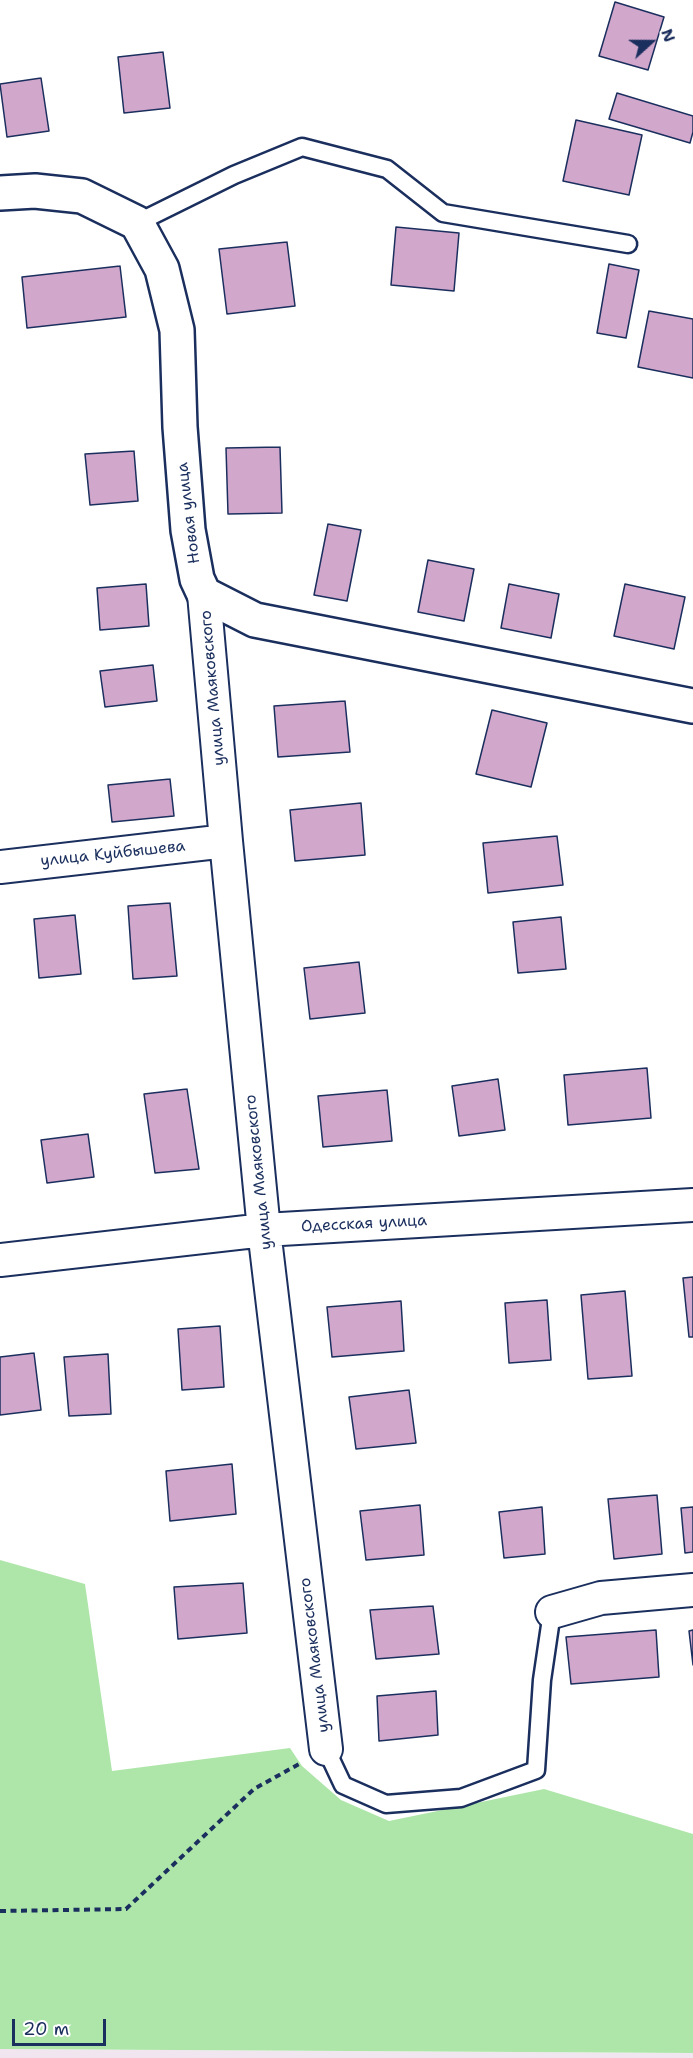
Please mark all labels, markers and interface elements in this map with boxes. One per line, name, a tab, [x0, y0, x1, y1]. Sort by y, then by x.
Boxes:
north arrow	[621, 12, 681, 72]
text: N	[656, 26, 680, 45]
street label: Новая улица	[173, 461, 205, 565]
street label: улица Маяковского	[197, 609, 229, 767]
street label: улица Куйбышева	[40, 837, 186, 871]
street label: улица Маяковского	[241, 1093, 277, 1251]
street label: Одесская улица	[301, 1211, 427, 1237]
street label: улица Маяковского	[296, 1576, 334, 1734]
scale bar	[15, 2007, 110, 2045]
text: 20 m	[23, 2017, 69, 2041]

